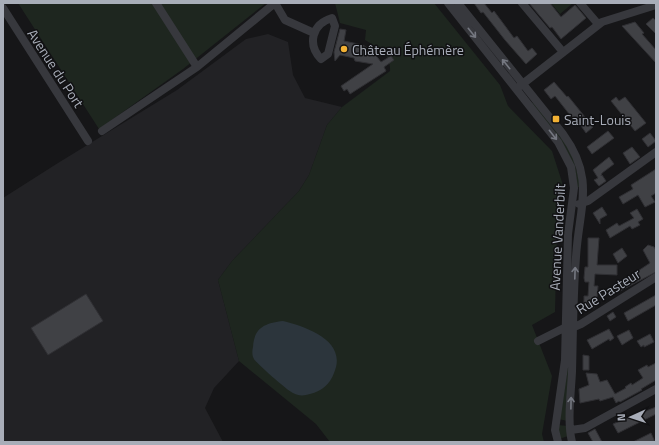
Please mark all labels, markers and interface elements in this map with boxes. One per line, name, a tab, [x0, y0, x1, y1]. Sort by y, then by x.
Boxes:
street label: Avenue du Port	[23, 24, 89, 112]
one-way arrow	[468, 28, 477, 39]
place label: Château Éphémère	[352, 39, 464, 60]
marker: Château Éphémère	[339, 44, 349, 54]
one-way arrow	[502, 58, 511, 69]
place label: Saint-Louis	[564, 109, 631, 130]
marker: Saint-Louis	[551, 114, 561, 124]
one-way arrow	[549, 130, 557, 141]
street label: Avenue Vanderbilt	[544, 183, 570, 291]
street label: Rue Pasteur	[572, 263, 644, 319]
one-way arrow	[571, 267, 579, 280]
one-way arrow	[567, 397, 574, 410]
north arrow	[611, 397, 651, 437]
text: N	[613, 413, 629, 422]

